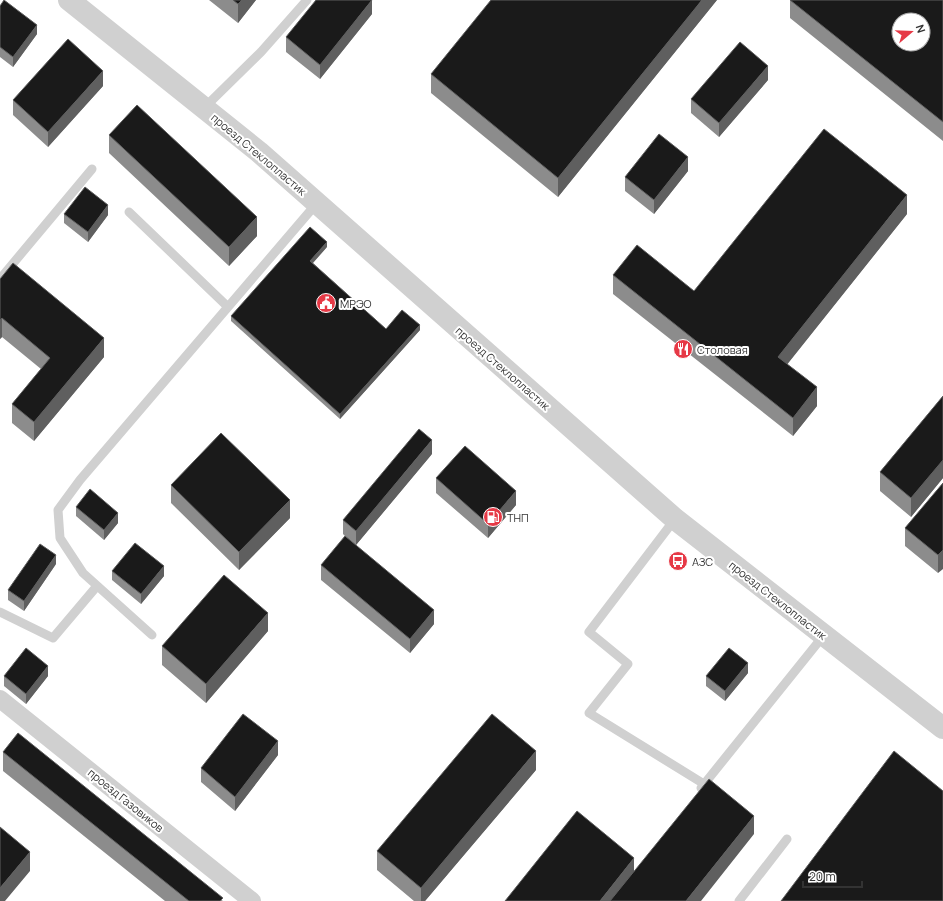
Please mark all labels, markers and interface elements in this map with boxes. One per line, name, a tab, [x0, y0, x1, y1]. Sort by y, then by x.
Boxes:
north arrow	[891, 12, 931, 52]
text: N	[913, 22, 929, 35]
street label: проезд Стеклопластик	[208, 110, 310, 199]
public building icon: МРЭО	[315, 292, 337, 314]
place label: МРЭО	[340, 296, 372, 311]
street label: проезд Стеклопластик	[453, 323, 554, 413]
restaurant icon: Столовая	[672, 338, 694, 360]
place label: Столовая	[697, 342, 748, 357]
fuel station icon: ТНП	[482, 506, 504, 528]
place label: ТНП	[507, 510, 529, 525]
bus stop icon: АЗС	[667, 550, 689, 572]
place label: АЗС	[692, 554, 713, 569]
street label: проезд Стеклопластик	[726, 557, 830, 643]
street label: проезд Газовиков	[85, 765, 167, 835]
scale bar	[803, 863, 862, 889]
text: 20 m	[809, 868, 836, 885]

